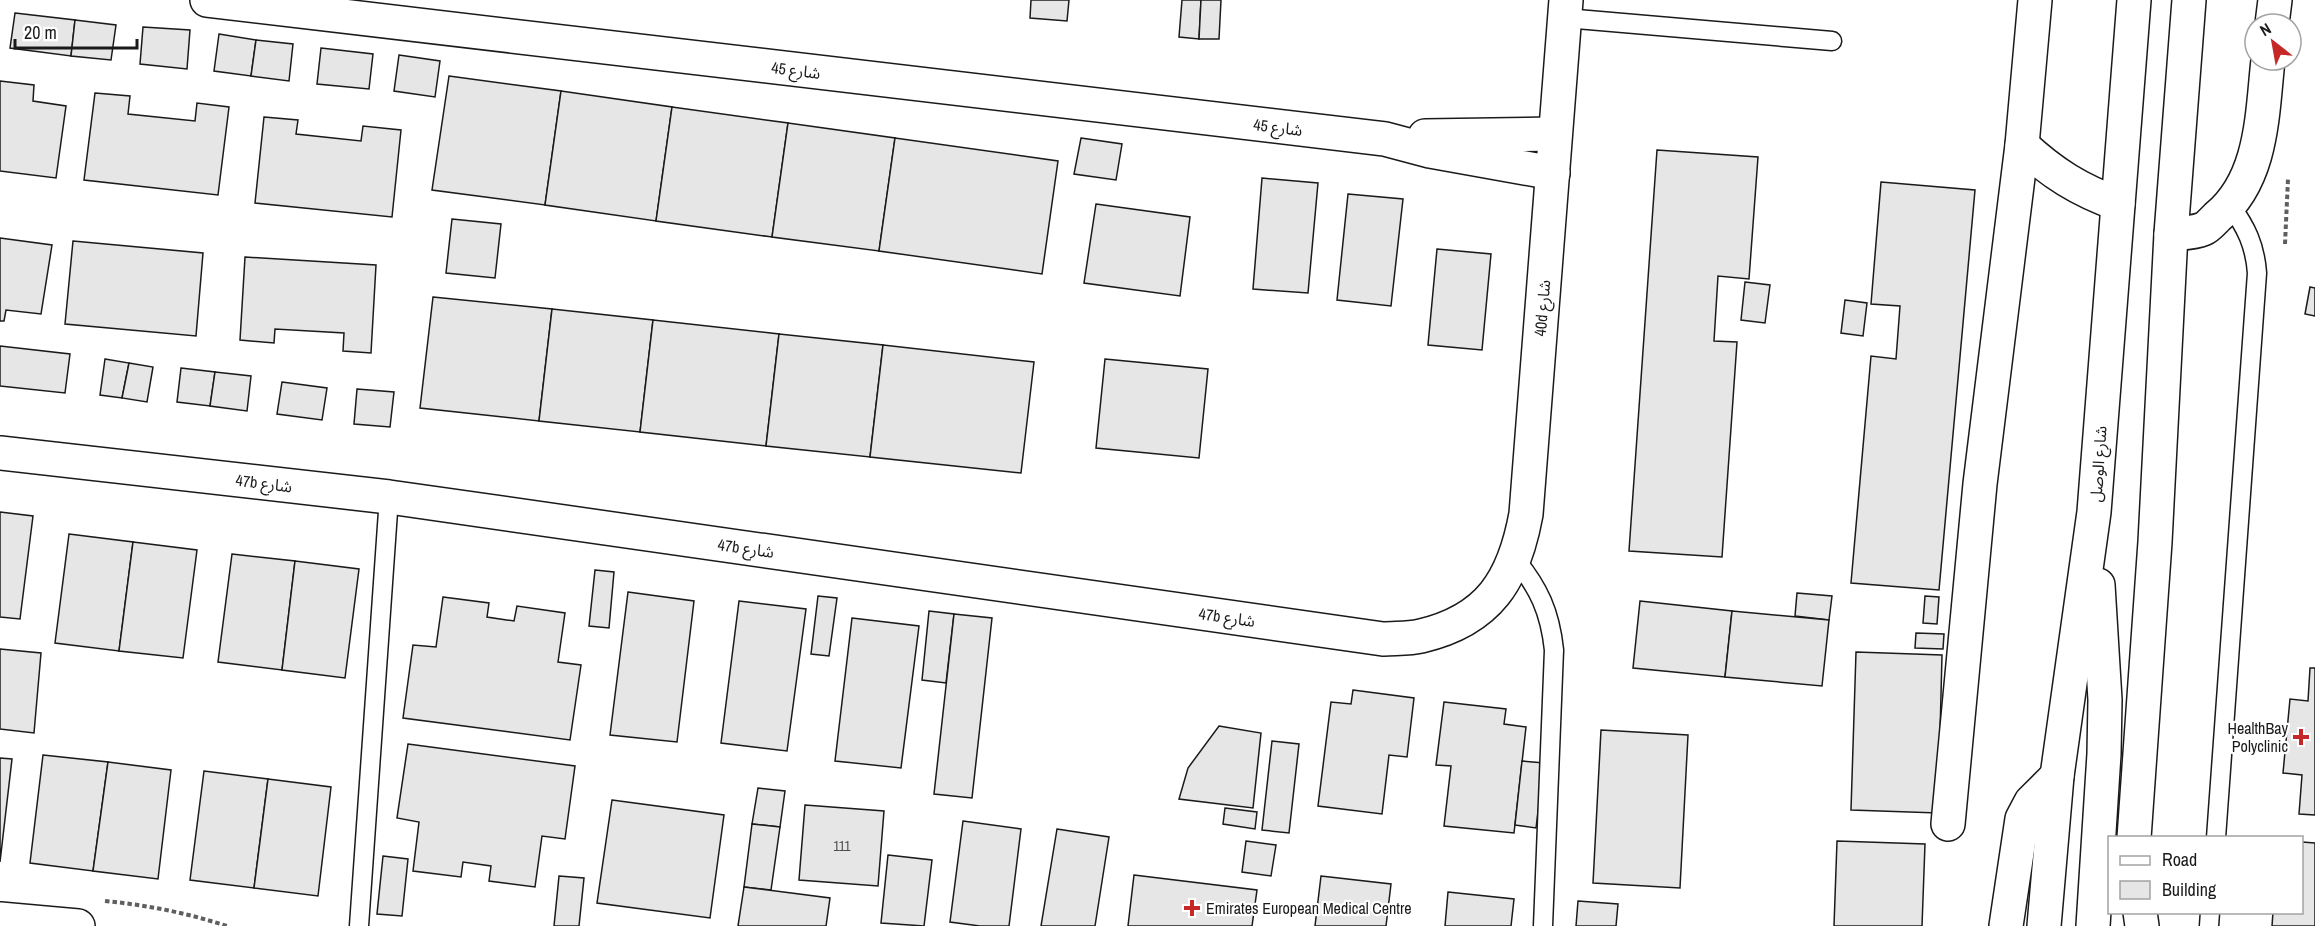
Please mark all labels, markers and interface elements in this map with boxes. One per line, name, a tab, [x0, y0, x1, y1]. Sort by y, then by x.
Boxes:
scale bar	[15, 12, 136, 50]
north arrow	[2243, 12, 2303, 72]
text: N	[2256, 17, 2275, 41]
text: 20 m	[24, 20, 57, 45]
street label: شارع 45	[770, 56, 822, 86]
street label: شارع 45	[1252, 113, 1304, 143]
street label: 40d شارع	[1529, 279, 1557, 337]
street label: شارع الوصل	[2084, 425, 2114, 503]
street label: 47b شارع	[234, 469, 293, 499]
street label: 47b شارع	[716, 533, 776, 565]
street label: 47b شارع	[1197, 602, 1257, 634]
place label: HealthBay Polyclinic	[2227, 717, 2288, 757]
marker: HealthBay Polyclinic	[2292, 728, 2310, 746]
legend	[2108, 836, 2303, 914]
house number: 111	[833, 837, 851, 855]
text: Road	[2162, 847, 2197, 872]
text: Building	[2162, 877, 2217, 902]
place label: Emirates European Medical Centre	[1206, 897, 1412, 919]
marker: Emirates European Medical Centre	[1183, 899, 1201, 917]

